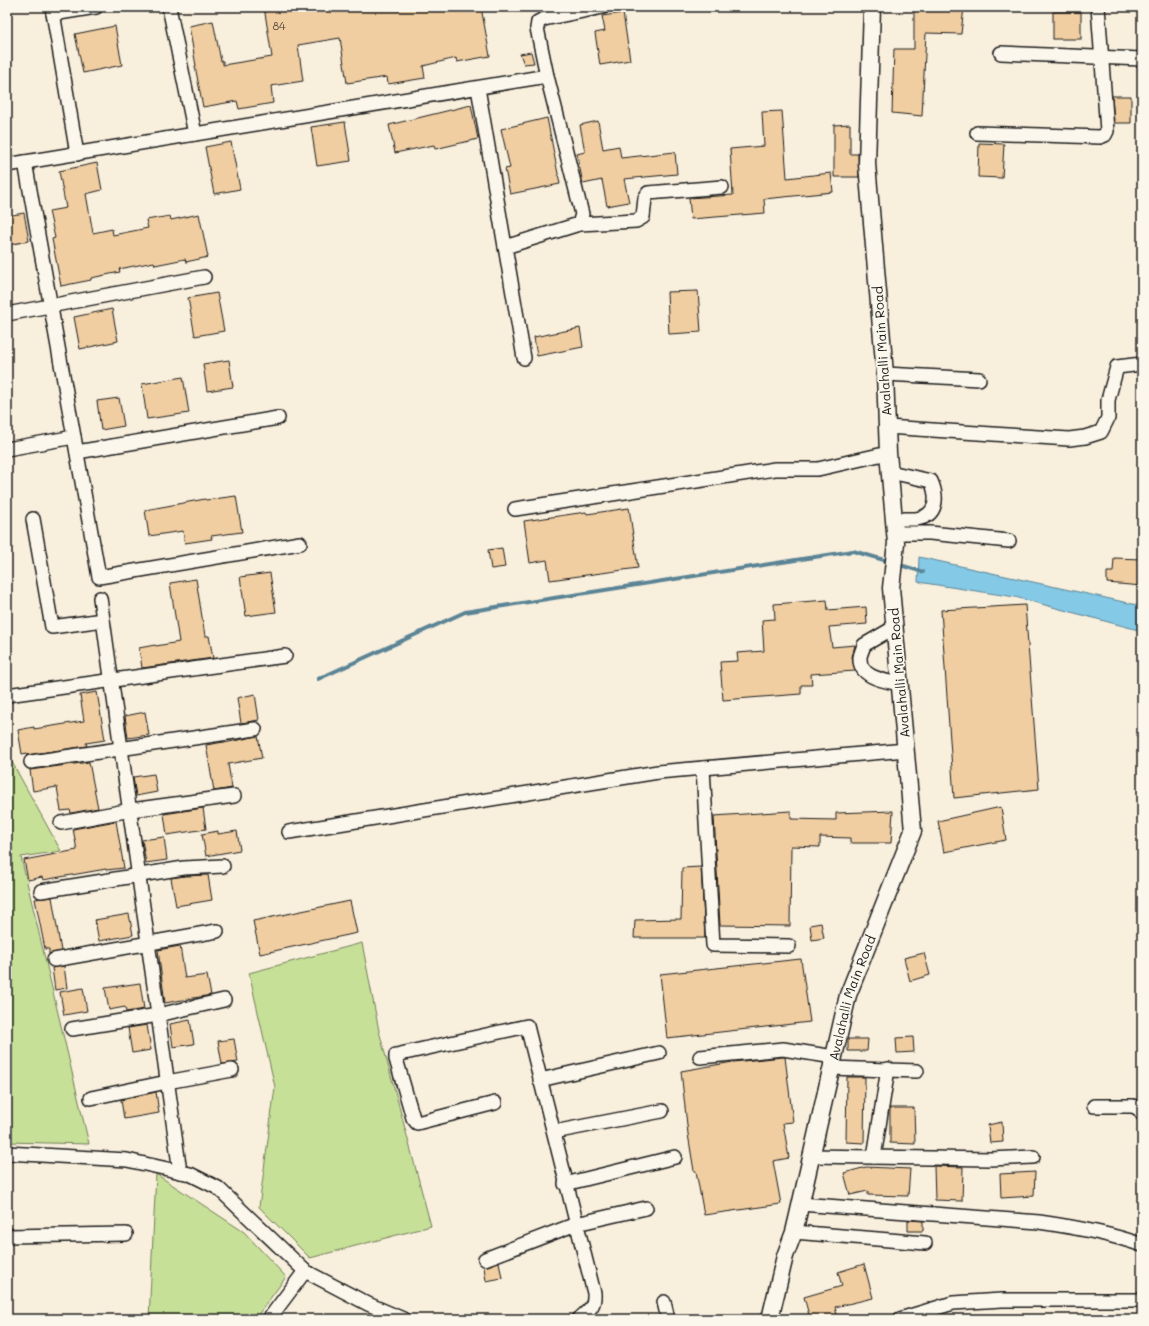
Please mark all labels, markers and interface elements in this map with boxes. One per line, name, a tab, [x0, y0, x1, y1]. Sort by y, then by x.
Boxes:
house number: 84	[272, 18, 286, 33]
street label: Avalahalli Main Road	[868, 285, 895, 417]
street label: Avalahalli Main Road	[884, 607, 913, 739]
street label: Avalahalli Main Road	[824, 932, 879, 1062]

